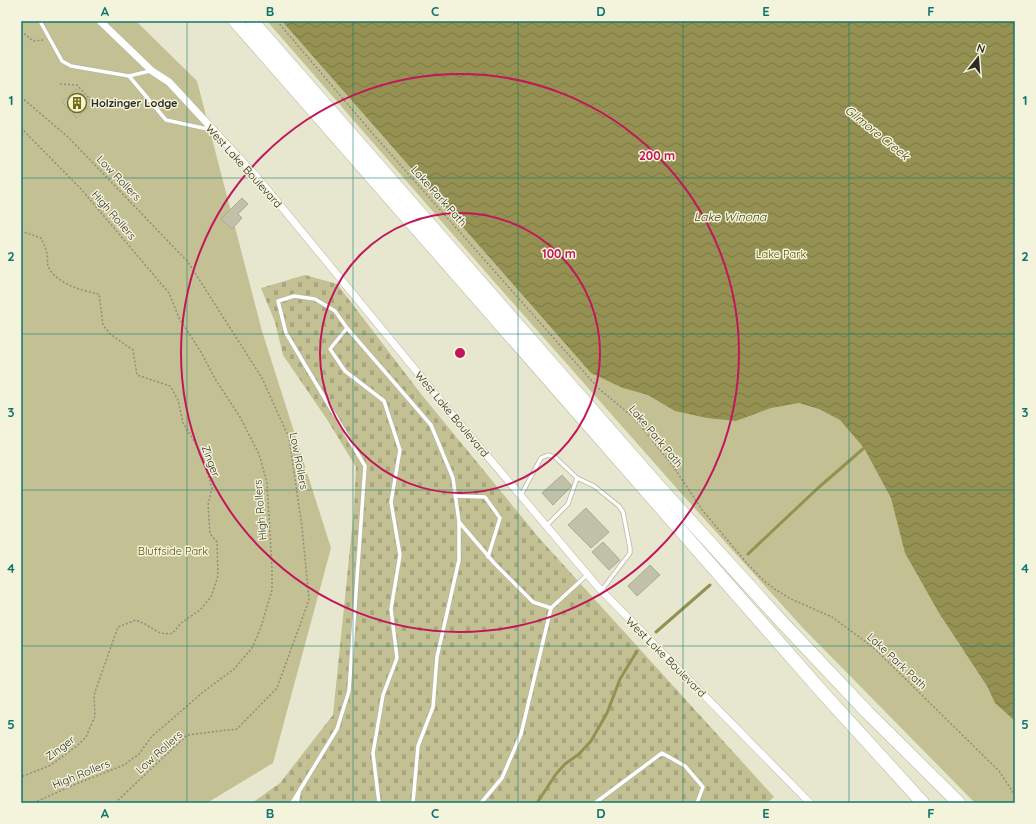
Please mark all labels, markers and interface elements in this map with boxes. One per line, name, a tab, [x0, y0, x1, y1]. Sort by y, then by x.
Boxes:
text: A	[101, 3, 110, 19]
text: B	[266, 3, 274, 19]
text: C	[431, 3, 439, 19]
text: D	[596, 3, 606, 19]
text: E	[762, 3, 770, 19]
text: F	[927, 3, 935, 19]
north arrow	[958, 38, 998, 78]
text: N	[975, 41, 987, 56]
text: 1	[8, 92, 14, 108]
building icon: Holzinger Lodge	[66, 92, 88, 114]
text: 1	[1022, 92, 1028, 108]
place label: Holzinger Lodge	[91, 96, 178, 110]
water label: Gilmore Creek	[842, 102, 914, 164]
street label: West Lake Boulevard	[203, 121, 285, 211]
text: 200 m	[639, 148, 675, 163]
street label: Low Rollers	[94, 152, 144, 204]
street label: Lake Park Path	[408, 163, 470, 229]
street label: High Rollers	[89, 187, 139, 243]
water label: Lake Winona	[694, 209, 767, 224]
text: 100 m	[542, 246, 576, 261]
park label: Lake Park	[756, 247, 806, 261]
text: 2	[7, 248, 15, 264]
text: 2	[1021, 248, 1029, 264]
centre of rings	[453, 346, 467, 360]
street label: West Lake Boulevard	[412, 368, 492, 460]
street label: Lake Park Path	[626, 402, 686, 470]
text: 3	[8, 404, 15, 420]
text: 3	[1022, 404, 1029, 420]
street label: Low Rollers	[287, 431, 311, 491]
street label: Zinger	[199, 443, 223, 480]
street label: High Rollers	[250, 479, 270, 541]
park label: Bluffside Park	[138, 544, 208, 558]
text: 4	[7, 560, 15, 576]
text: 4	[1021, 560, 1029, 576]
street label: West Lake Boulevard	[623, 614, 709, 700]
street label: Lake Park Path	[864, 630, 930, 692]
text: 5	[7, 716, 15, 732]
text: 5	[1021, 716, 1029, 732]
street label: Low Rollers	[133, 727, 185, 777]
street label: Zinger	[43, 732, 78, 763]
street label: High Rollers	[50, 756, 112, 792]
text: A	[101, 805, 110, 821]
text: B	[266, 805, 274, 821]
text: C	[431, 805, 439, 821]
text: D	[596, 805, 606, 821]
text: E	[762, 805, 770, 821]
text: F	[927, 805, 935, 821]

